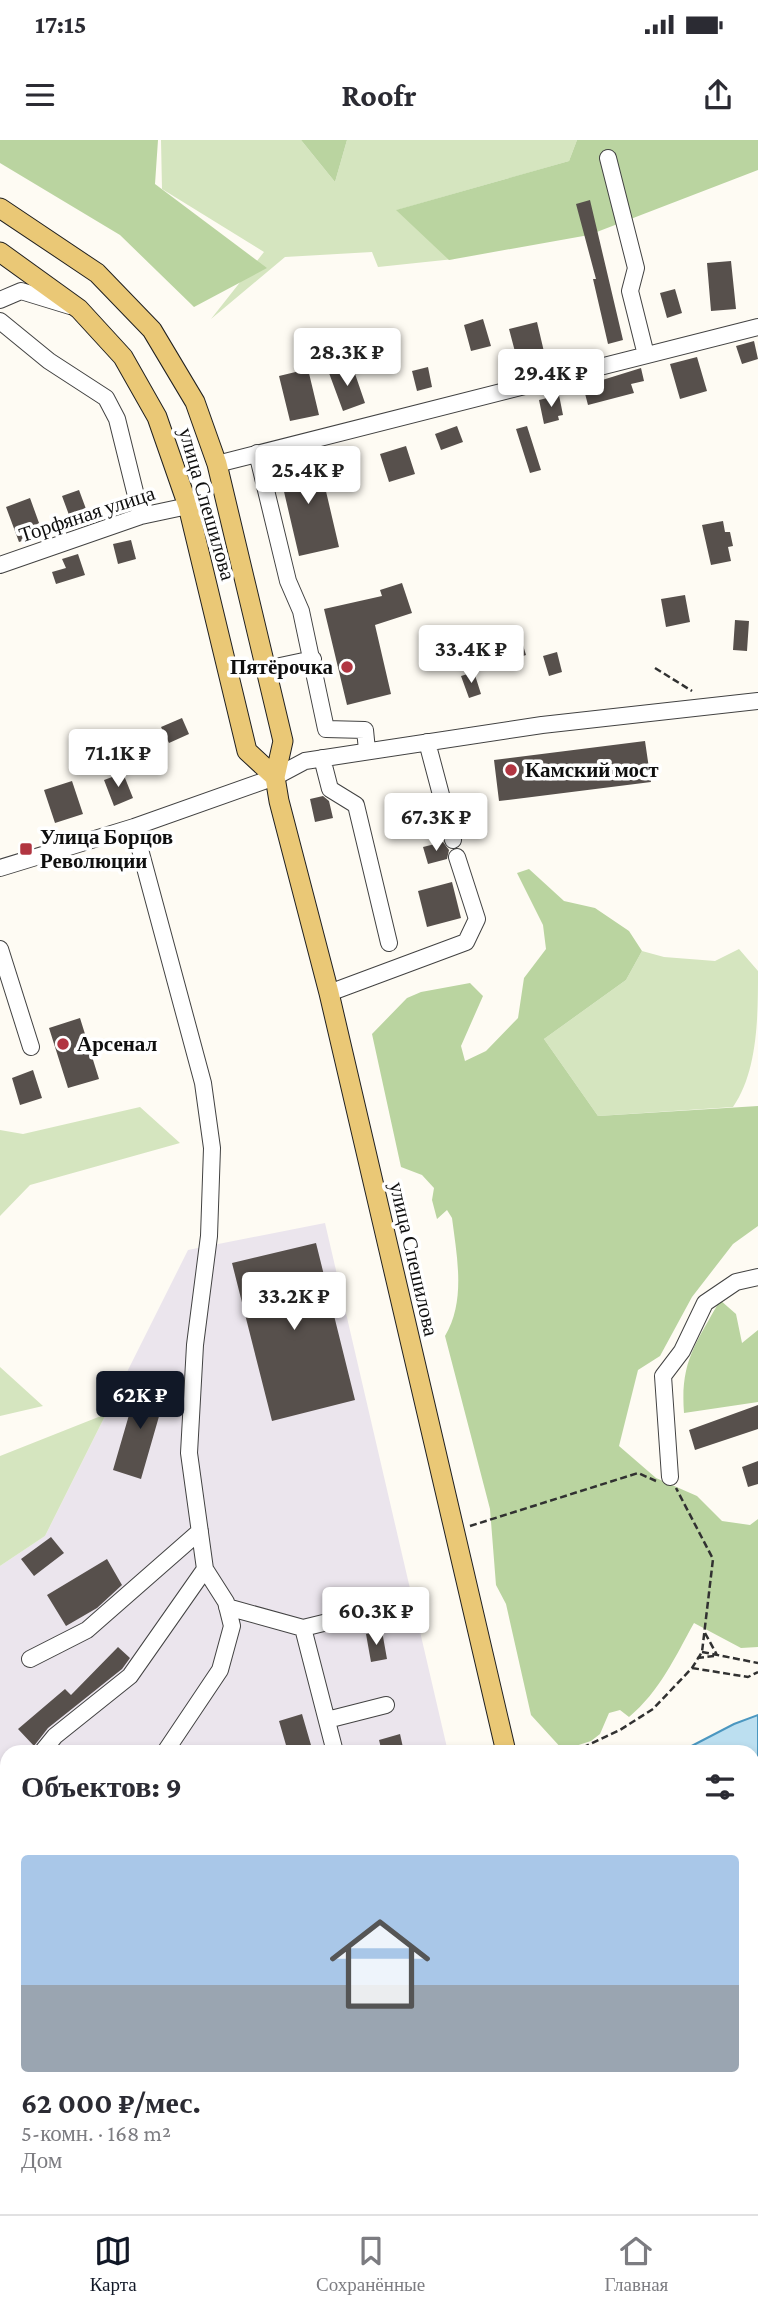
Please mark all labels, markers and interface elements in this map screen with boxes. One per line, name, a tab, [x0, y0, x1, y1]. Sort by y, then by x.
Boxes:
text: 17:15	[35, 10, 87, 39]
icon: menu	[21, 76, 59, 114]
icon: share	[699, 76, 737, 114]
text: Roofr	[341, 77, 417, 113]
pin: 28.3K ₽	[282, 328, 412, 388]
text: 28.3K ₽	[310, 338, 384, 364]
pin: 29.4K ₽	[486, 350, 616, 409]
text: 29.4K ₽	[514, 359, 588, 385]
street label: улица Спешилова	[174, 425, 240, 584]
pin: 25.4K ₽	[243, 446, 373, 506]
text: 25.4K ₽	[271, 456, 345, 482]
street label: Торфяная улица	[16, 481, 159, 547]
pin: 33.4K ₽	[406, 626, 536, 685]
text: 33.4K ₽	[435, 635, 507, 661]
place label: Пятёрочка	[230, 655, 333, 679]
marker: Пятёрочка	[339, 659, 355, 675]
pin: 71.1K ₽	[53, 730, 183, 789]
text: 71.1K ₽	[85, 739, 151, 765]
place label: Камский мост	[525, 758, 659, 782]
marker: Камский мост	[503, 762, 519, 778]
pin: 67.3K ₽	[371, 794, 501, 853]
text: 67.3K ₽	[400, 803, 472, 829]
place label: Улица Борцов Революции	[40, 825, 173, 873]
marker: Улица Борцов Революции	[18, 841, 34, 857]
place label: Арсенал	[77, 1032, 158, 1056]
marker: Арсенал	[55, 1036, 71, 1052]
street label: улица Спешилова	[385, 1179, 444, 1339]
pin: 33.2K ₽	[229, 1272, 359, 1332]
text: 33.2K ₽	[258, 1282, 330, 1308]
pin: 62K ₽	[91, 1372, 189, 1431]
text: 62K ₽	[112, 1381, 168, 1407]
pin: 60.3K ₽	[311, 1588, 441, 1647]
text: 60.3K ₽	[338, 1597, 414, 1623]
icon: filters	[701, 1768, 739, 1806]
text: Объектов: 9	[21, 1770, 182, 1803]
icon: home	[317, 1901, 443, 2027]
text: 62 000 ₽/мес.	[21, 2086, 201, 2119]
text: 5-комн. · 168 m²	[21, 2120, 171, 2146]
text: Дом	[21, 2147, 62, 2173]
tab: Карта	[90, 2232, 137, 2296]
tab: Сохранённые	[316, 2232, 425, 2296]
tab: Главная	[605, 2232, 668, 2296]

